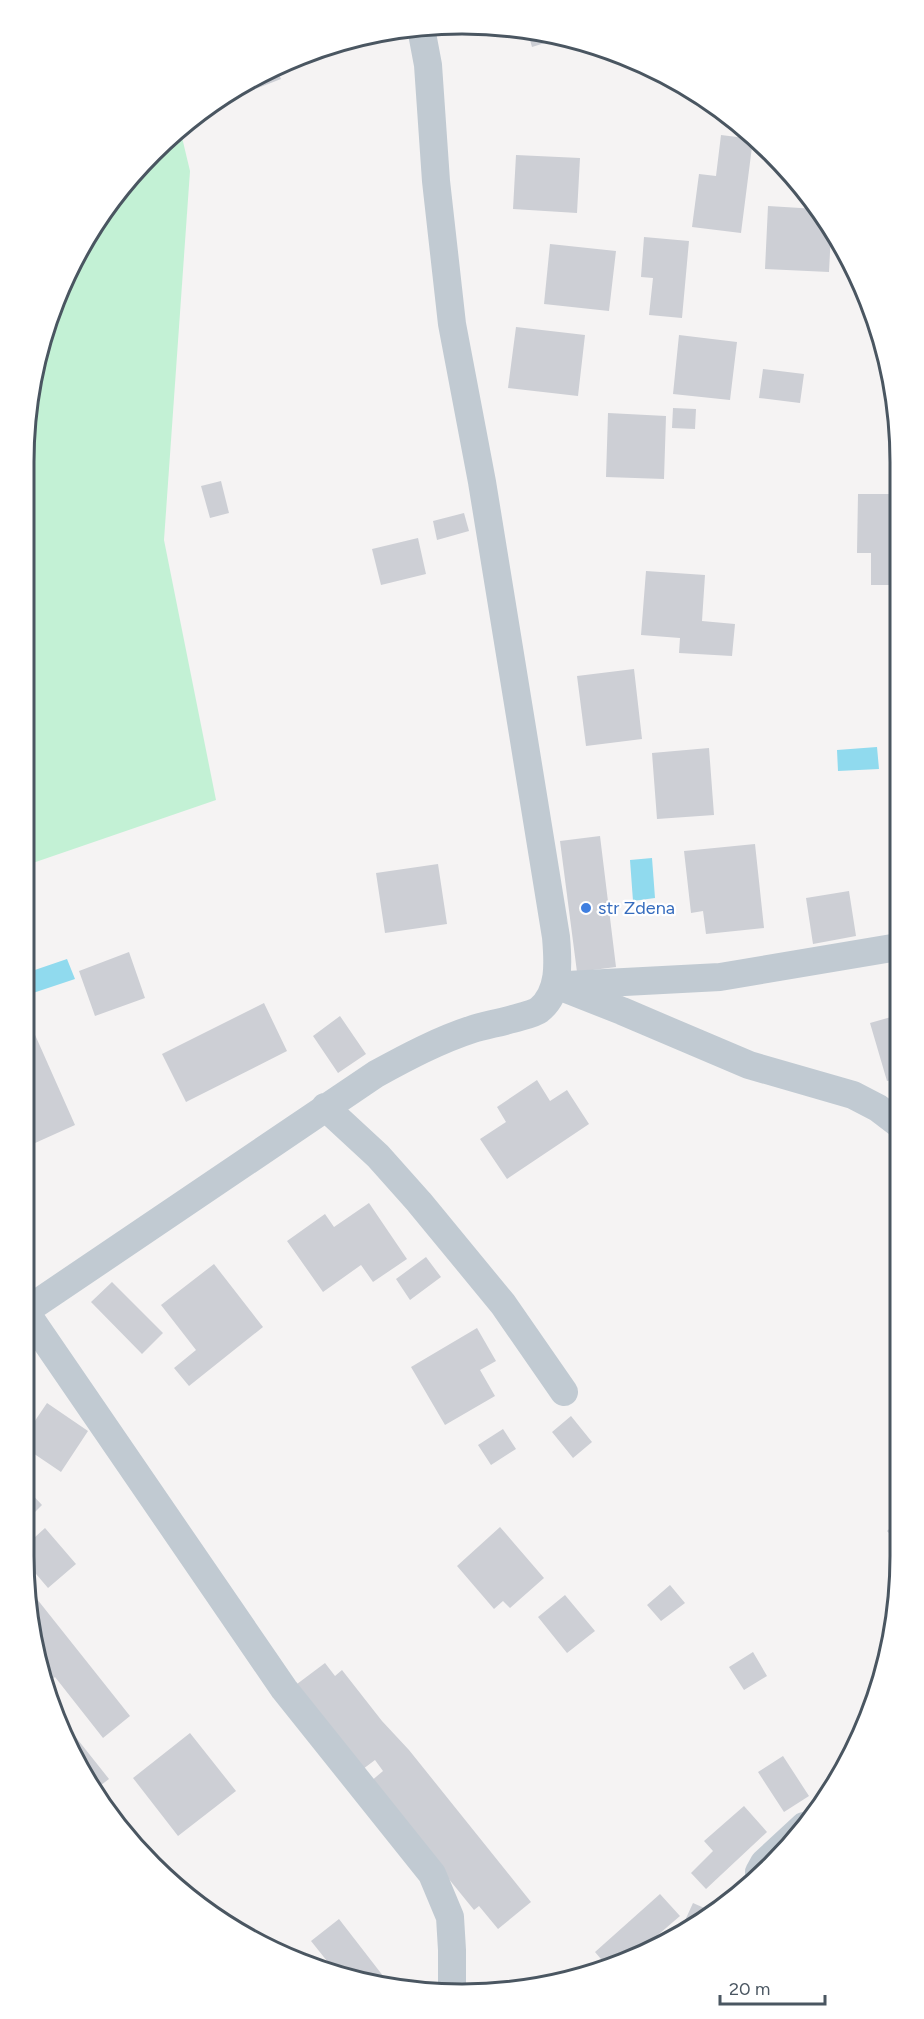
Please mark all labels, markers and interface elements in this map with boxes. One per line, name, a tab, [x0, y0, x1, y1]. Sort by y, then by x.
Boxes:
place label: str Zdena	[598, 897, 675, 919]
marker: str Zdena	[579, 901, 593, 915]
scale bar	[720, 1968, 825, 2006]
text: 20 m	[729, 1978, 770, 2000]

